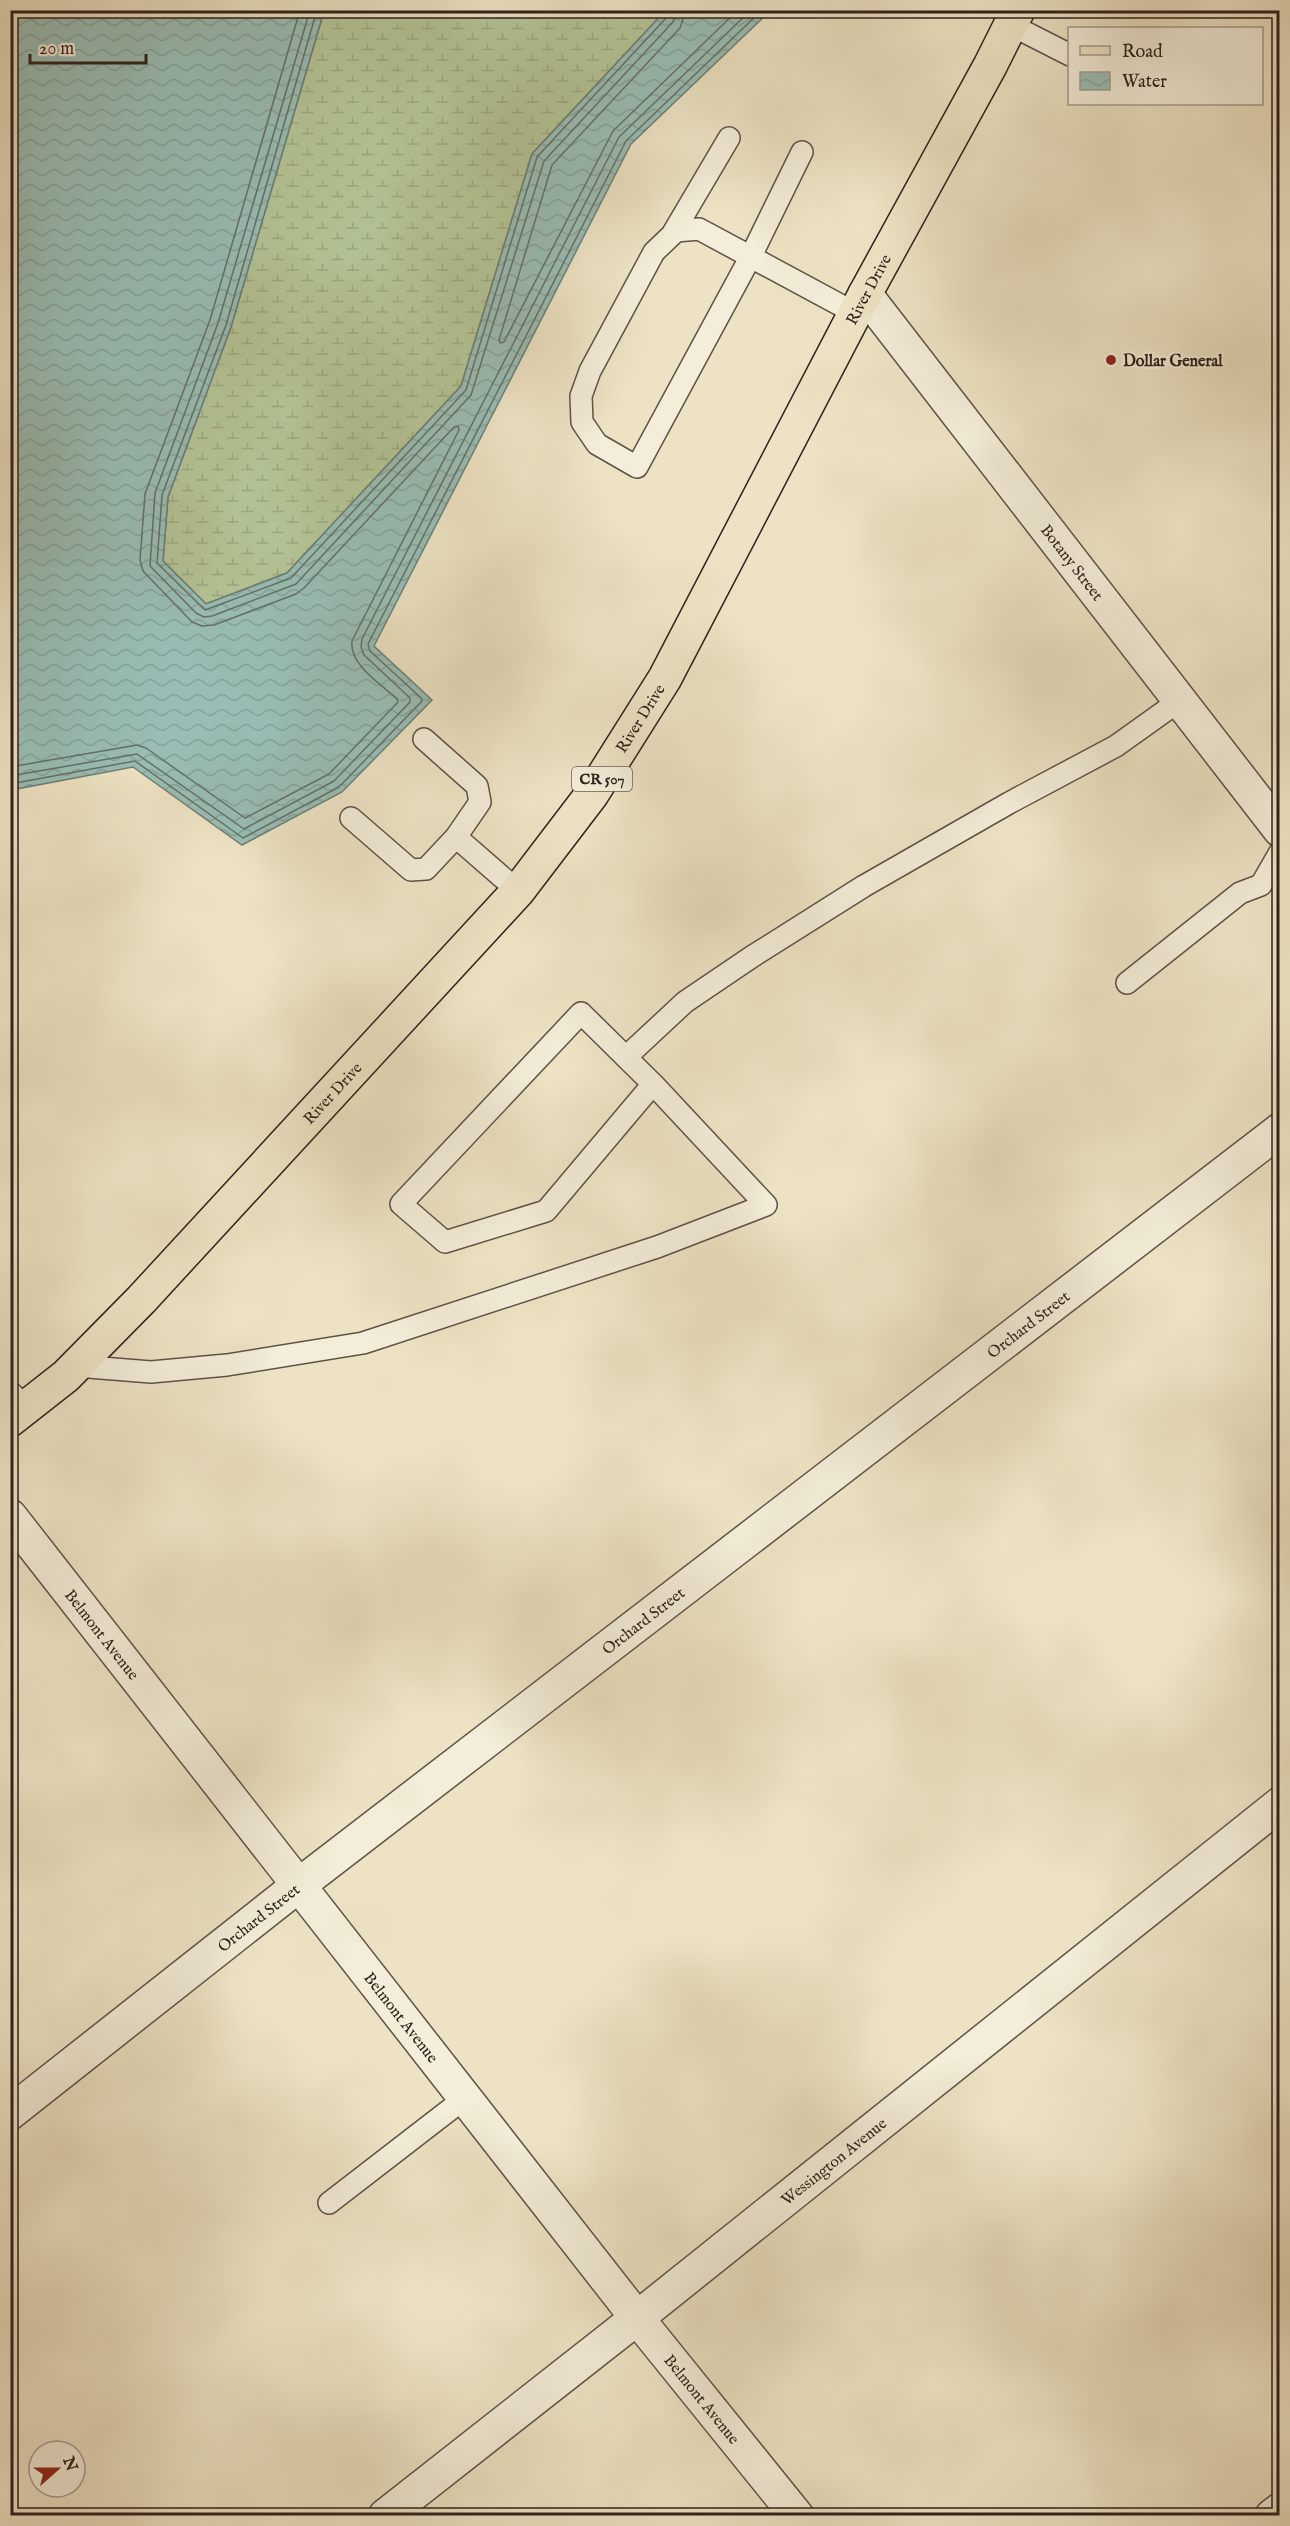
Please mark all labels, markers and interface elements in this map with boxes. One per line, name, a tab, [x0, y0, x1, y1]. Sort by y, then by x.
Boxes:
scale bar	[30, 27, 146, 65]
legend	[1068, 27, 1263, 105]
text: 20 m	[39, 38, 74, 61]
text: Road	[1122, 41, 1163, 64]
text: Water	[1122, 71, 1167, 94]
street label: River Drive	[843, 251, 897, 329]
place label: Dollar General	[1123, 352, 1223, 372]
marker: Dollar General	[1104, 353, 1118, 367]
street label: Botany Street	[1035, 521, 1107, 606]
street label: River Drive	[612, 681, 671, 757]
road number: CR 507	[572, 767, 632, 791]
street label: River Drive	[300, 1059, 367, 1129]
street label: Orchard Street	[984, 1287, 1075, 1364]
street label: Orchard Street	[599, 1583, 690, 1660]
street label: Belmont Avenue	[59, 1586, 142, 1685]
street label: Orchard Street	[214, 1880, 305, 1957]
street label: Belmont Avenue	[359, 1969, 442, 2068]
street label: Wessington Avenue	[778, 2114, 892, 2211]
street label: Belmont Avenue	[659, 2351, 743, 2449]
north arrow	[27, 2439, 87, 2499]
text: N	[57, 2453, 81, 2475]

